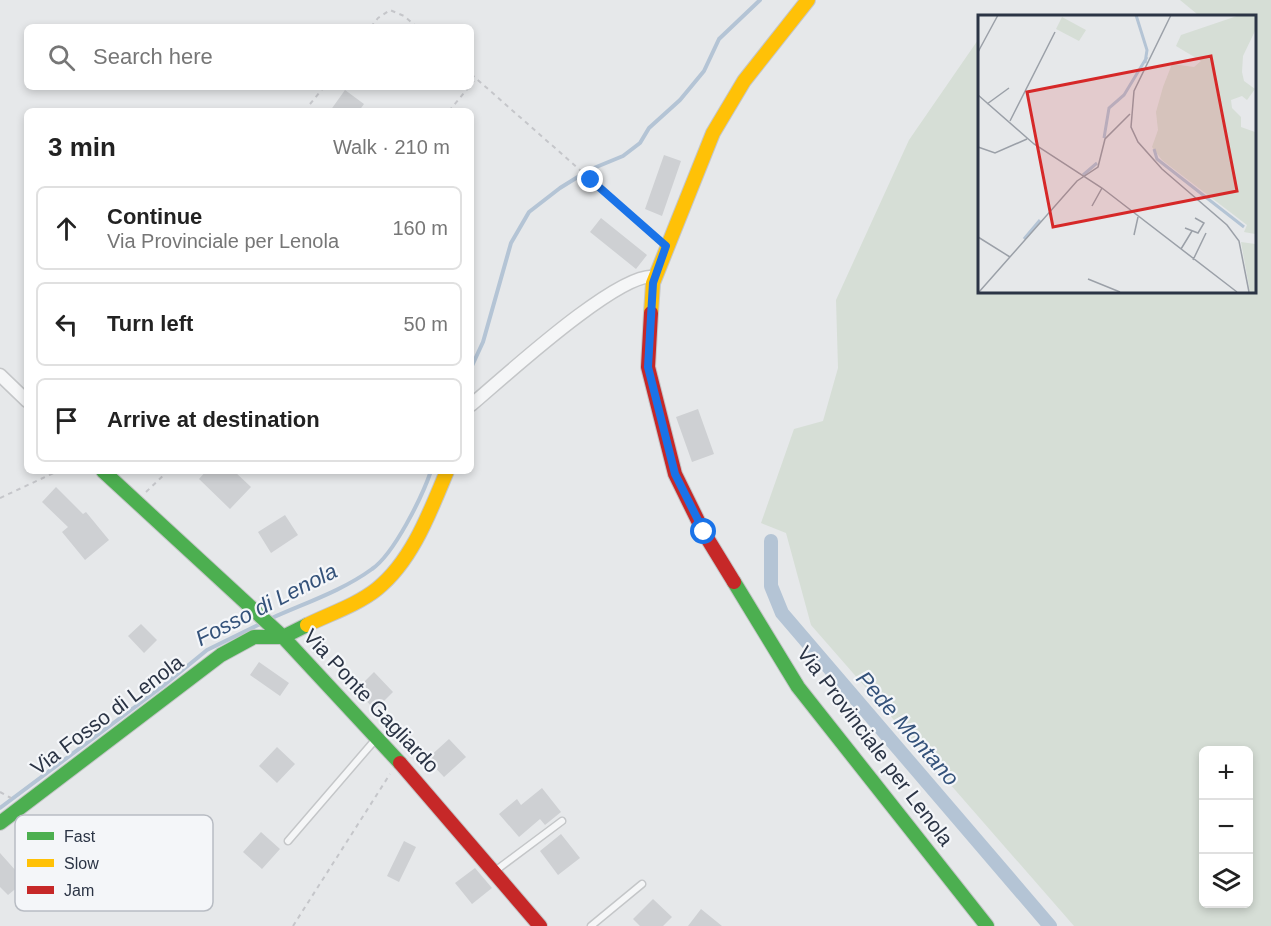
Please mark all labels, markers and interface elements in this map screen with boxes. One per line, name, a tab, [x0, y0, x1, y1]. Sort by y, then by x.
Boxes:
inset map	[978, 15, 1256, 292]
search box	[24, 24, 474, 90]
icon: search	[45, 41, 78, 74]
text: Search here	[93, 44, 213, 69]
text: 3 min	[48, 132, 116, 162]
text: Walk · 210 m	[333, 136, 450, 158]
route end	[577, 166, 603, 192]
text: Continue	[107, 204, 202, 229]
icon: ahead	[50, 212, 83, 245]
text: 160 m	[392, 217, 448, 239]
text: Via Provinciale per Lenola	[107, 230, 339, 252]
icon: left	[50, 308, 83, 341]
text: Turn left	[107, 311, 193, 336]
text: 50 m	[404, 313, 448, 335]
icon: arrive	[50, 404, 83, 437]
text: Arrive at destination	[107, 407, 320, 432]
route start	[690, 518, 716, 544]
water label: Fosso di Lenola	[191, 558, 341, 651]
street label: Via Ponte Gagliardo	[299, 624, 444, 777]
street label: Via Provinciale per Lenola	[793, 642, 958, 850]
street label: Via Fosso di Lenola	[26, 650, 187, 779]
water label: Pede Montano	[851, 666, 964, 791]
map controls	[1199, 746, 1253, 908]
button: +	[1199, 746, 1253, 800]
button: −	[1199, 800, 1253, 854]
legend	[15, 815, 213, 911]
text: Fast	[64, 828, 96, 845]
button: layers	[1199, 854, 1253, 908]
text: Slow	[64, 855, 99, 872]
text: Jam	[64, 882, 94, 899]

